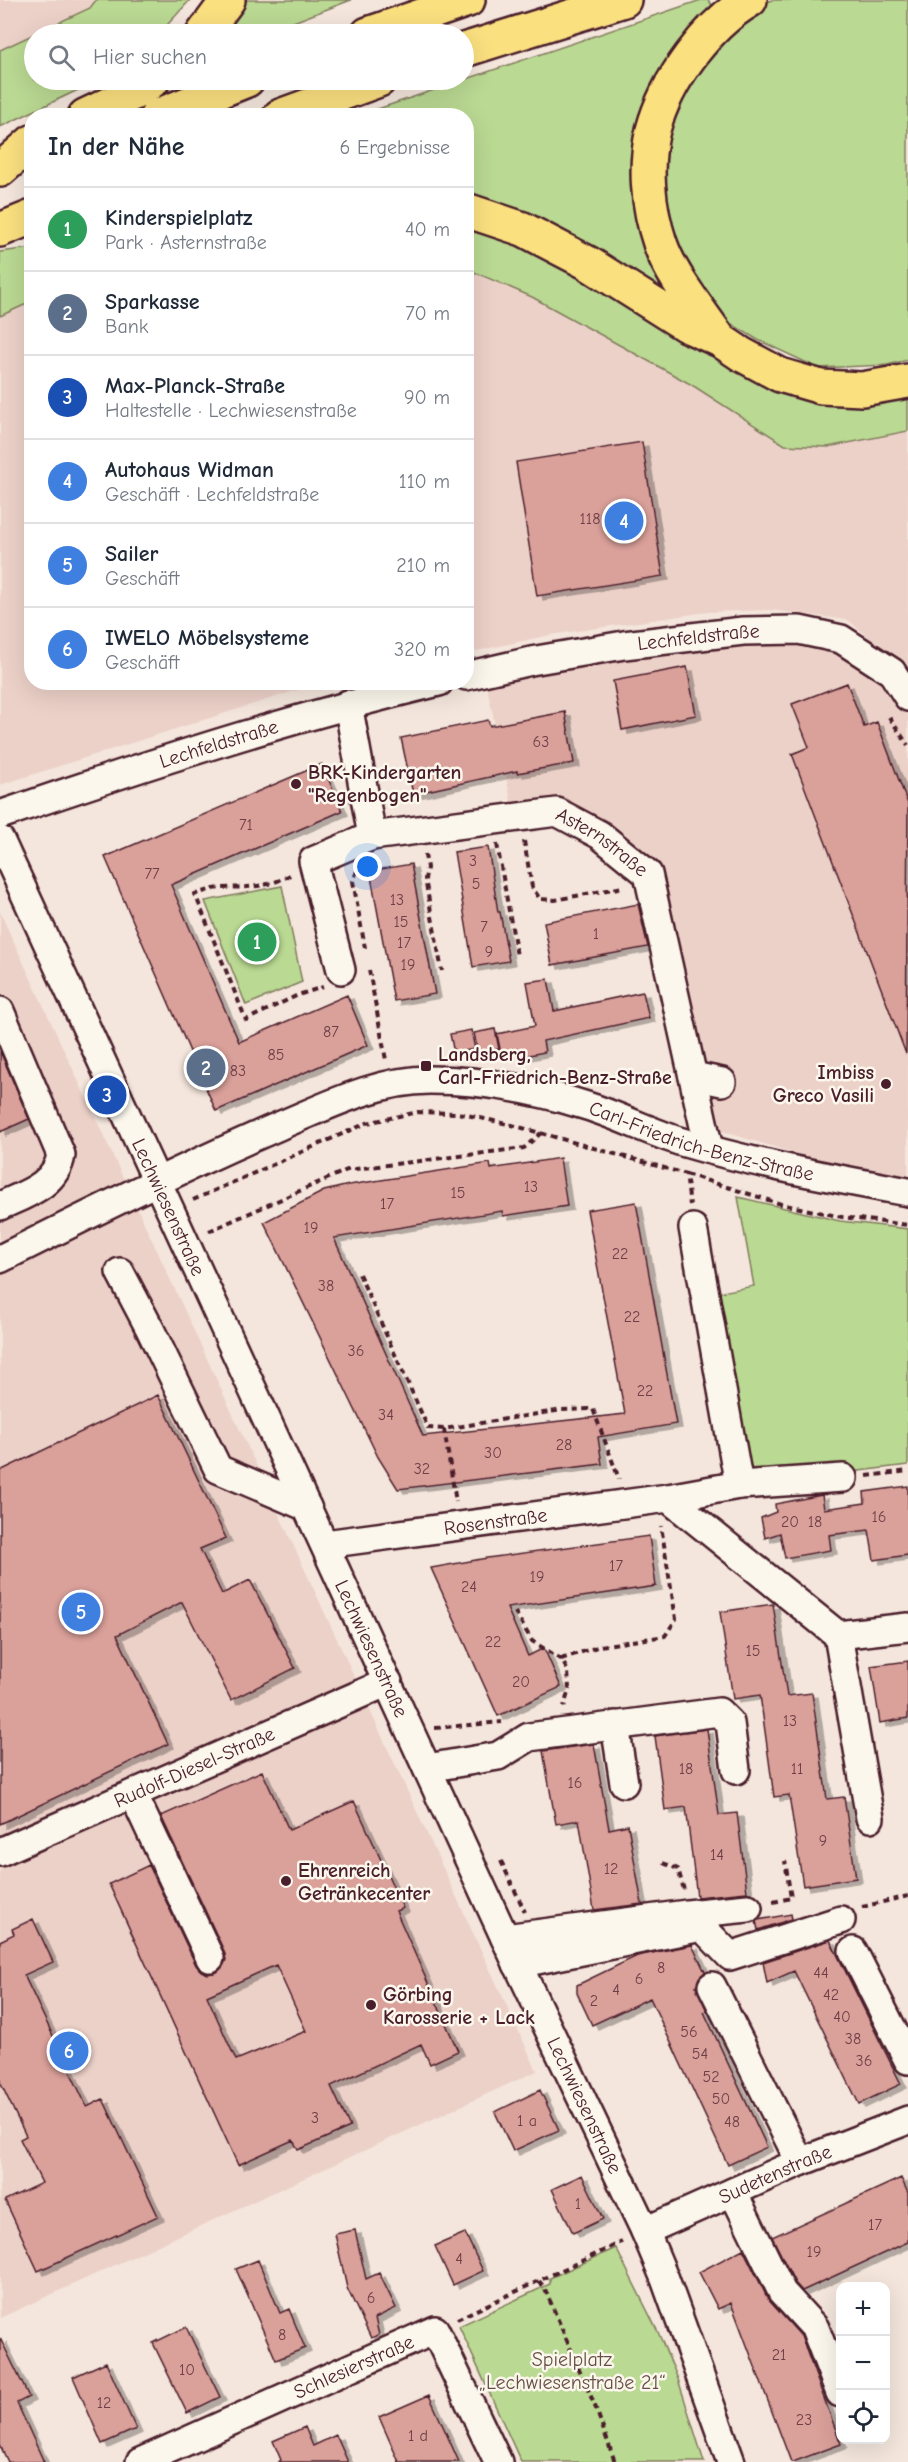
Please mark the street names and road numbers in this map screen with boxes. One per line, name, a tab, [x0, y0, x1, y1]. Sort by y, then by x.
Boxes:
street label: Lechfeldstraße	[636, 619, 760, 655]
street label: Lechfeldstraße	[156, 714, 281, 772]
street label: Asternstraße	[552, 802, 653, 881]
street label: Carl-Friedrich-Benz-Straße	[586, 1096, 816, 1185]
street label: Lechwiesenstraße	[127, 1135, 210, 1279]
street label: Rosenstraße	[442, 1503, 549, 1539]
street label: Lechwiesenstraße	[330, 1576, 413, 1721]
street label: Rudolf-Diesel-Straße	[110, 1722, 278, 1812]
street label: Lechwiesenstraße	[543, 2033, 627, 2177]
street label: Sudetenstraße	[715, 2139, 835, 2208]
street label: Schlesierstraße	[290, 2330, 417, 2403]

